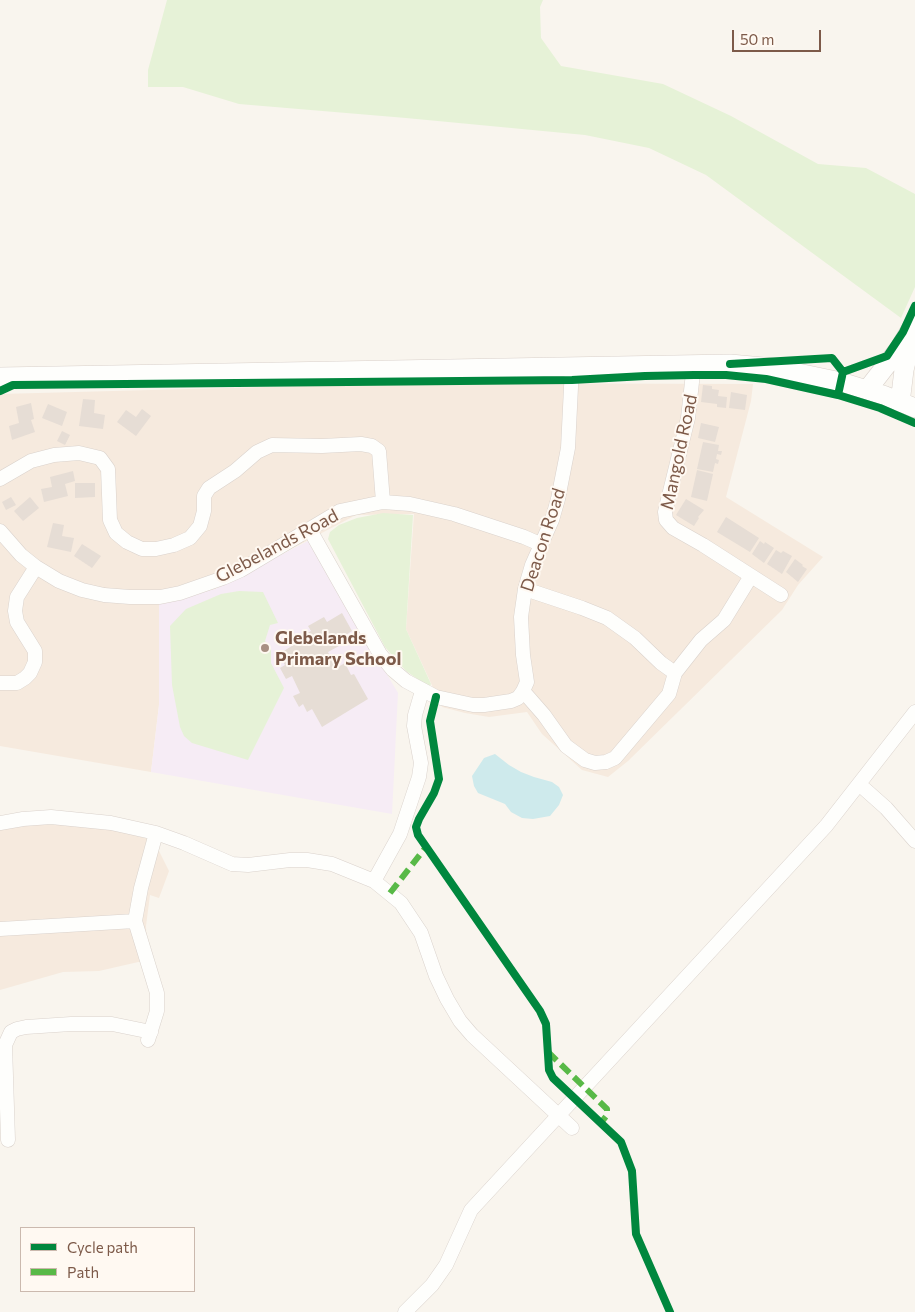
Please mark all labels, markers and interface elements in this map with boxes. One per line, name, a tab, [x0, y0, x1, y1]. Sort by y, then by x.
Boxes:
scale bar	[735, 20, 824, 52]
text: 50 m	[740, 30, 774, 48]
street label: Mangold Road	[656, 392, 702, 512]
street label: Deacon Road	[516, 485, 570, 595]
street label: Glebelands Road	[212, 505, 342, 587]
place label: Glebelands Primary School	[275, 627, 401, 670]
marker: Glebelands Primary School	[259, 642, 271, 654]
legend	[20, 1227, 195, 1292]
text: Cycle path	[67, 1238, 138, 1256]
text: Path	[67, 1263, 99, 1281]

